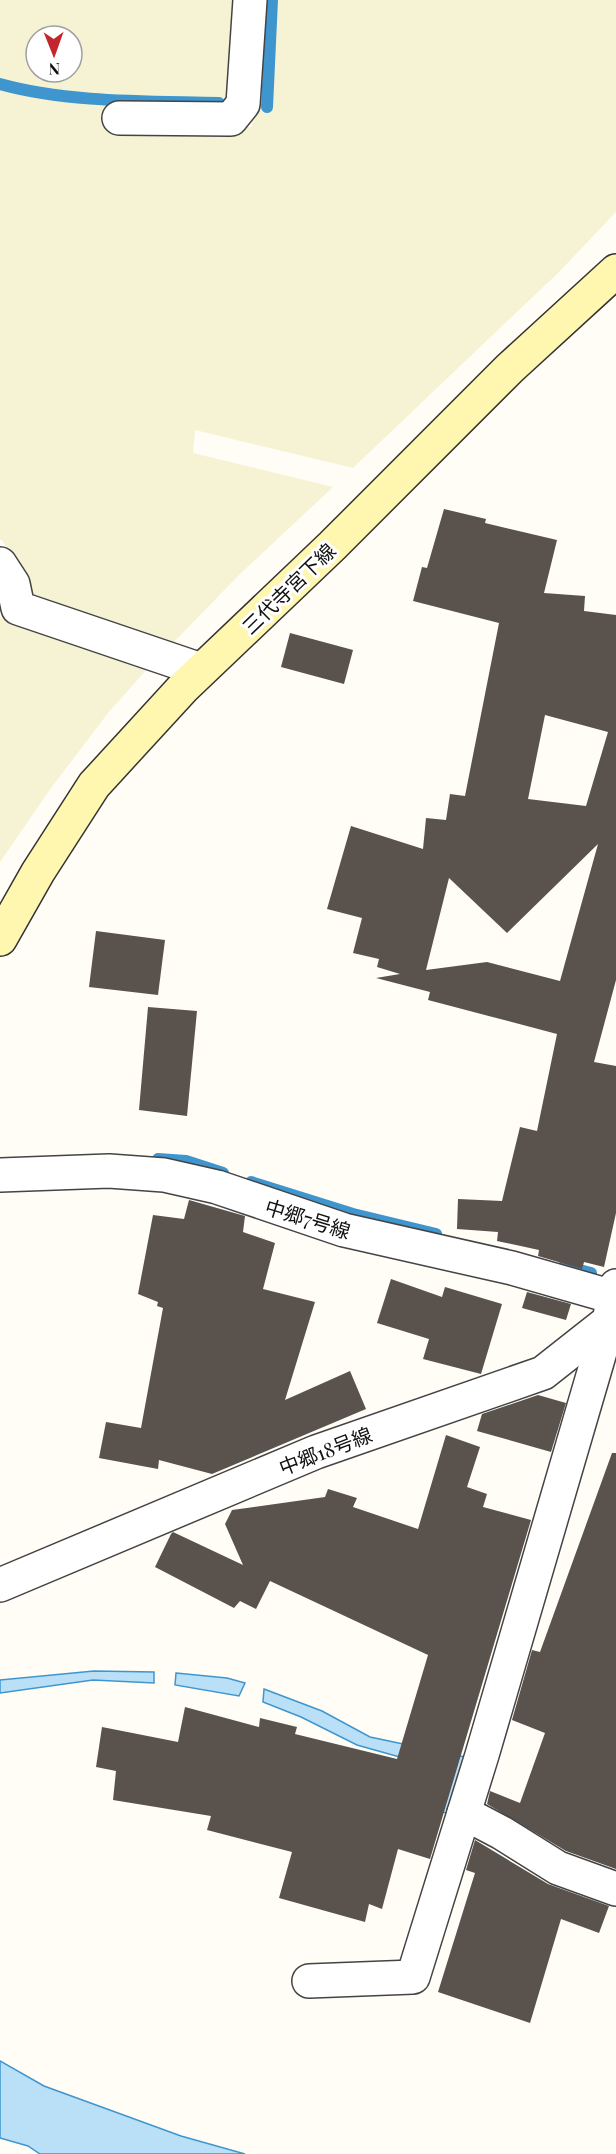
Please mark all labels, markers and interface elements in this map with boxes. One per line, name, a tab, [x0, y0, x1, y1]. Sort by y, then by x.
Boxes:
north arrow	[24, 24, 84, 84]
text: N	[48, 59, 60, 80]
street label: 三代寺宮下線	[235, 537, 341, 639]
street label: 中郷7号線	[262, 1192, 354, 1244]
street label: 中郷18号線	[275, 1420, 375, 1480]

